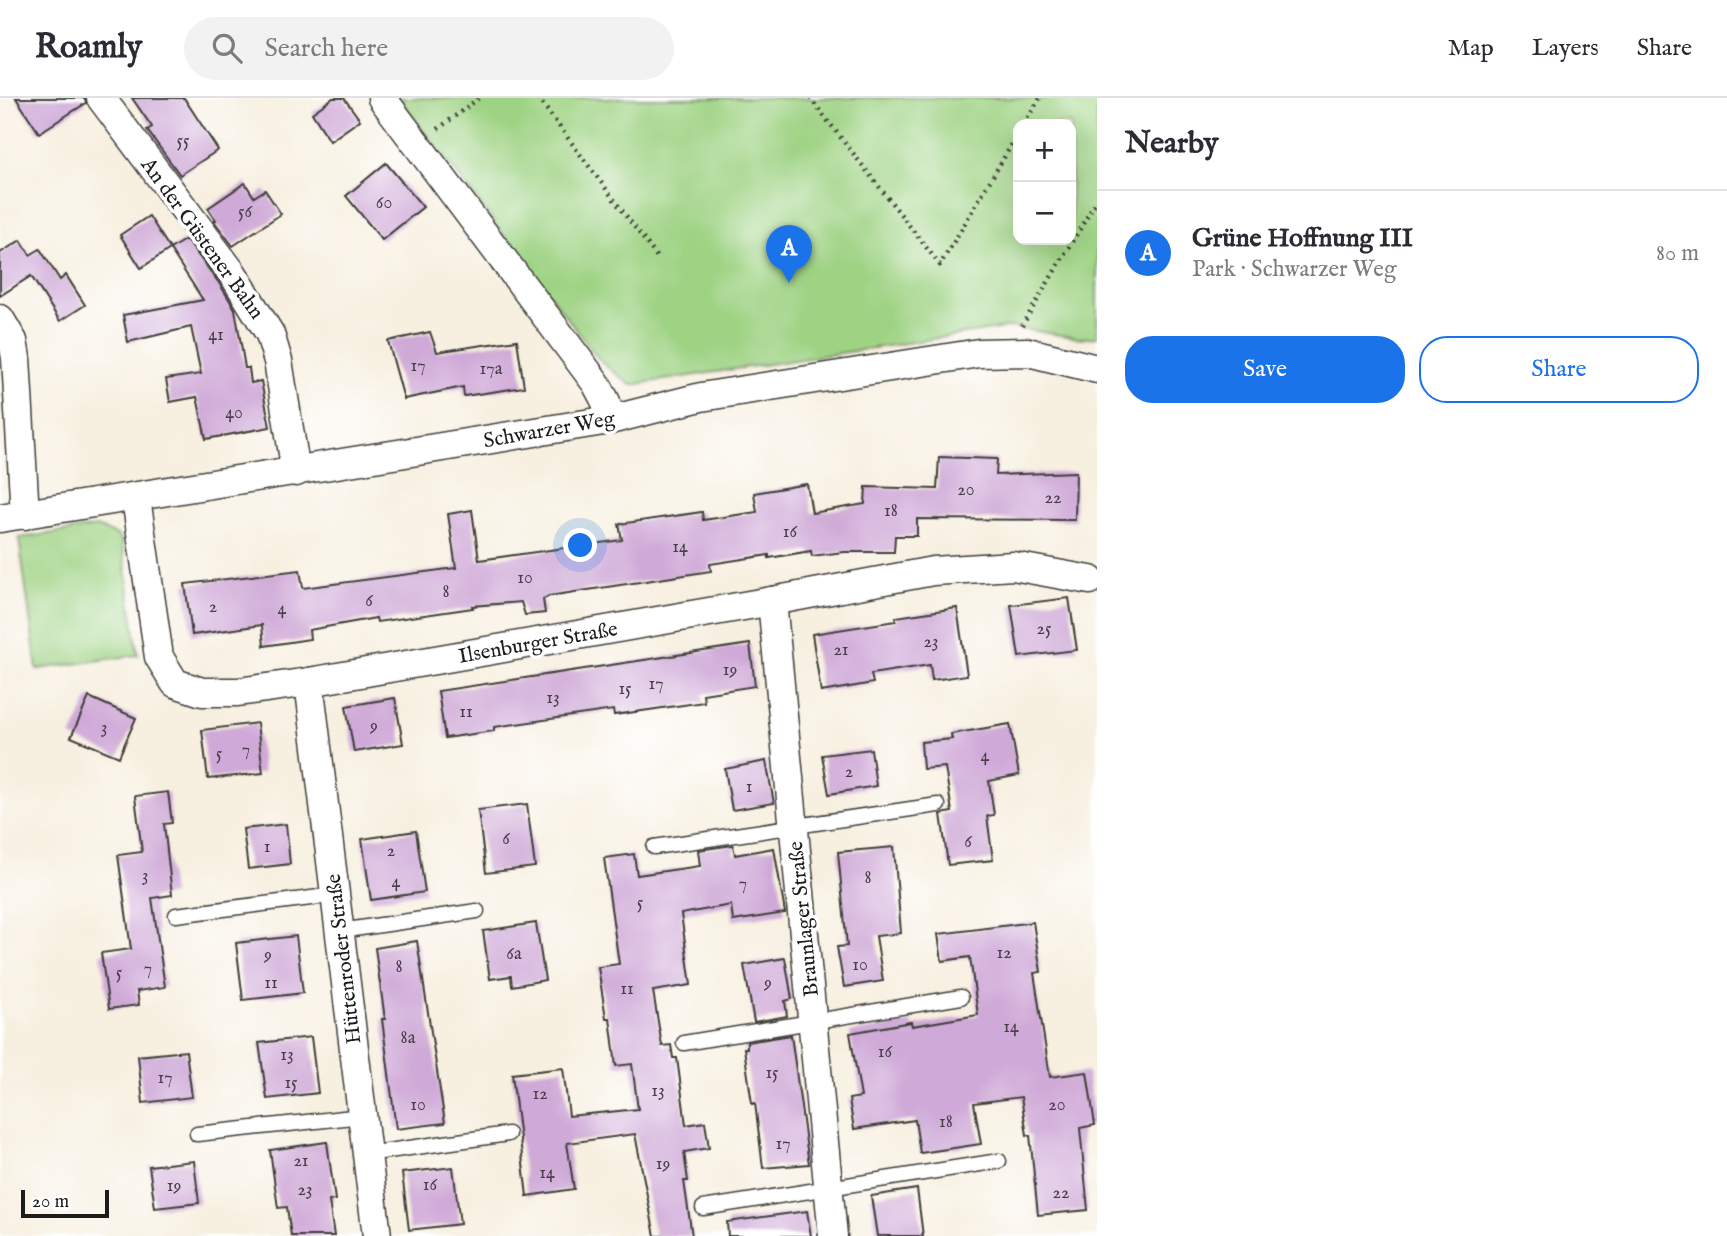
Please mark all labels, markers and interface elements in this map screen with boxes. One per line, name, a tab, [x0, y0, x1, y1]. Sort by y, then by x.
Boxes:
search box	[184, 17, 674, 80]
text: Roamly	[35, 27, 142, 69]
icon: search	[208, 29, 246, 67]
text: Search here	[264, 32, 388, 65]
text: Map	[1448, 33, 1494, 64]
text: Layers	[1532, 33, 1599, 64]
text: Share	[1637, 33, 1692, 64]
map controls	[1013, 119, 1076, 245]
button: +	[1013, 119, 1076, 182]
text: Nearby	[1125, 125, 1218, 163]
house number: 55	[176, 130, 190, 153]
street label: An der Güstener Bahn	[133, 152, 270, 325]
button: −	[1013, 182, 1076, 245]
house number: 60	[376, 192, 392, 215]
house number: 56	[238, 201, 252, 224]
text: Grüne Hoffnung III	[1192, 222, 1413, 255]
pin: A	[766, 225, 812, 283]
text: A	[1140, 239, 1156, 268]
text: 80 m	[1656, 239, 1699, 268]
text: Park · Schwarzer Weg	[1192, 255, 1396, 284]
house number: 41	[208, 324, 224, 347]
button: Save	[1125, 336, 1405, 403]
button: Share	[1419, 336, 1699, 403]
house number: 17	[410, 355, 426, 378]
house number: 17a	[480, 358, 503, 381]
house number: 40	[225, 402, 243, 425]
street label: Schwarzer Weg	[481, 406, 618, 455]
house number: 20	[957, 479, 975, 502]
house number: 22	[1045, 487, 1061, 510]
house number: 18	[884, 500, 898, 523]
house number: 16	[783, 521, 798, 544]
your location	[563, 528, 597, 562]
house number: 14	[672, 536, 688, 559]
house number: 10	[517, 567, 533, 590]
house number: 8	[442, 581, 450, 604]
house number: 6	[365, 590, 373, 613]
house number: 2	[209, 596, 217, 619]
house number: 4	[278, 598, 287, 621]
street label: Ilsenburger Straße	[457, 616, 620, 671]
house number: 25	[1037, 618, 1052, 641]
house number: 23	[923, 631, 939, 654]
house number: 21	[833, 639, 849, 662]
house number: 19	[723, 659, 737, 682]
house number: 17	[648, 673, 664, 696]
house number: 15	[618, 678, 632, 701]
house number: 13	[546, 687, 560, 710]
house number: 11	[459, 701, 473, 724]
house number: 9	[369, 715, 378, 738]
house number: 3	[101, 717, 107, 740]
house number: 7	[242, 739, 250, 762]
house number: 5	[216, 743, 223, 766]
house number: 4	[981, 745, 990, 768]
house number: 2	[845, 761, 853, 784]
house number: 1	[746, 776, 752, 799]
house number: 6	[502, 828, 510, 851]
house number: 6	[964, 831, 972, 854]
house number: 1	[264, 836, 270, 859]
street label: Braunlager Straße	[783, 839, 826, 998]
house number: 2	[387, 840, 395, 863]
house number: 3	[142, 865, 148, 888]
house number: 8	[864, 867, 872, 890]
house number: 4	[392, 871, 401, 894]
street label: Hüttenroder Straße	[321, 872, 368, 1045]
house number: 7	[739, 873, 747, 896]
house number: 5	[637, 892, 644, 915]
house number: 12	[996, 942, 1012, 965]
house number: 6a	[506, 943, 522, 966]
house number: 9	[263, 944, 272, 967]
house number: 10	[852, 954, 868, 977]
house number: 8	[395, 956, 403, 979]
house number: 7	[144, 958, 152, 981]
house number: 5	[116, 962, 123, 985]
house number: 11	[264, 972, 278, 995]
house number: 9	[763, 972, 772, 995]
house number: 11	[620, 978, 634, 1001]
house number: 14	[1003, 1016, 1019, 1039]
house number: 8a	[401, 1027, 416, 1050]
house number: 16	[878, 1041, 893, 1064]
house number: 13	[280, 1044, 294, 1067]
house number: 15	[765, 1062, 779, 1085]
house number: 17	[157, 1067, 173, 1090]
house number: 15	[284, 1072, 298, 1095]
house number: 13	[651, 1080, 665, 1103]
house number: 12	[532, 1083, 548, 1106]
house number: 10	[410, 1094, 426, 1117]
house number: 20	[1048, 1094, 1066, 1117]
house number: 18	[939, 1111, 953, 1134]
house number: 17	[775, 1133, 791, 1156]
house number: 21	[293, 1150, 309, 1173]
house number: 19	[656, 1153, 670, 1176]
house number: 14	[539, 1162, 555, 1185]
house number: 16	[423, 1174, 438, 1197]
house number: 19	[167, 1175, 181, 1198]
house number: 23	[297, 1179, 313, 1202]
house number: 22	[1053, 1182, 1069, 1205]
scale bar	[21, 1187, 108, 1219]
text: 20 m	[32, 1190, 69, 1214]

